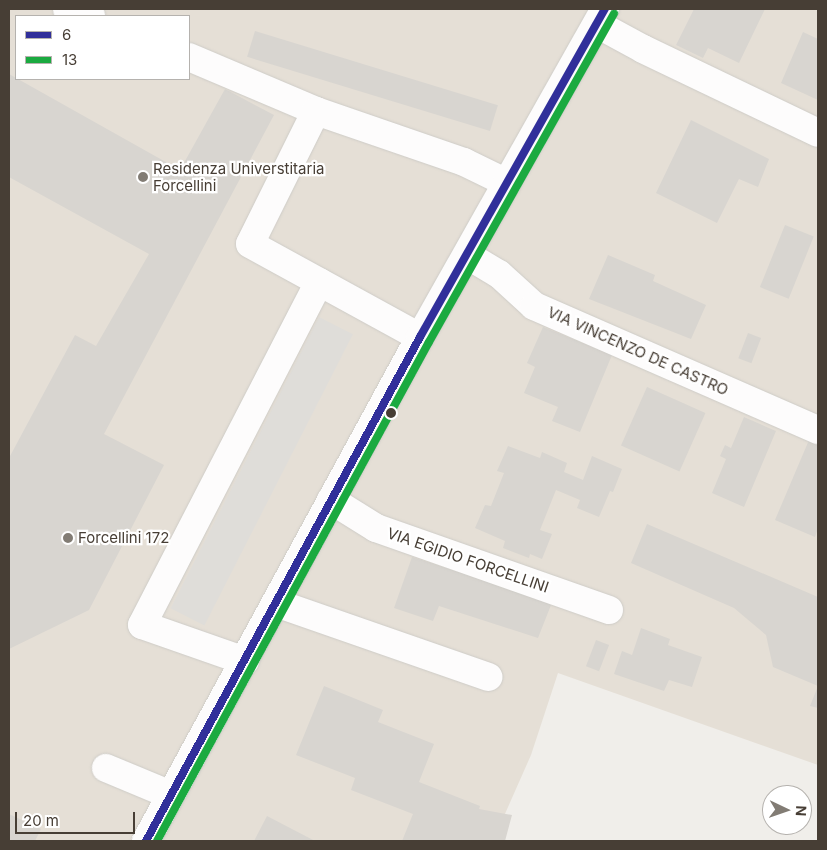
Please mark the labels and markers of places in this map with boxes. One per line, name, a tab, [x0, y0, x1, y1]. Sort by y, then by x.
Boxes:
place label: Residenza Universtitaria Forcellini	[153, 159, 324, 194]
marker: Residenza Universtitaria Forcellini	[137, 171, 149, 183]
unlabelled marker	[386, 408, 396, 418]
place label: Forcellini 172	[78, 529, 169, 547]
marker: Forcellini 172	[62, 532, 74, 544]

